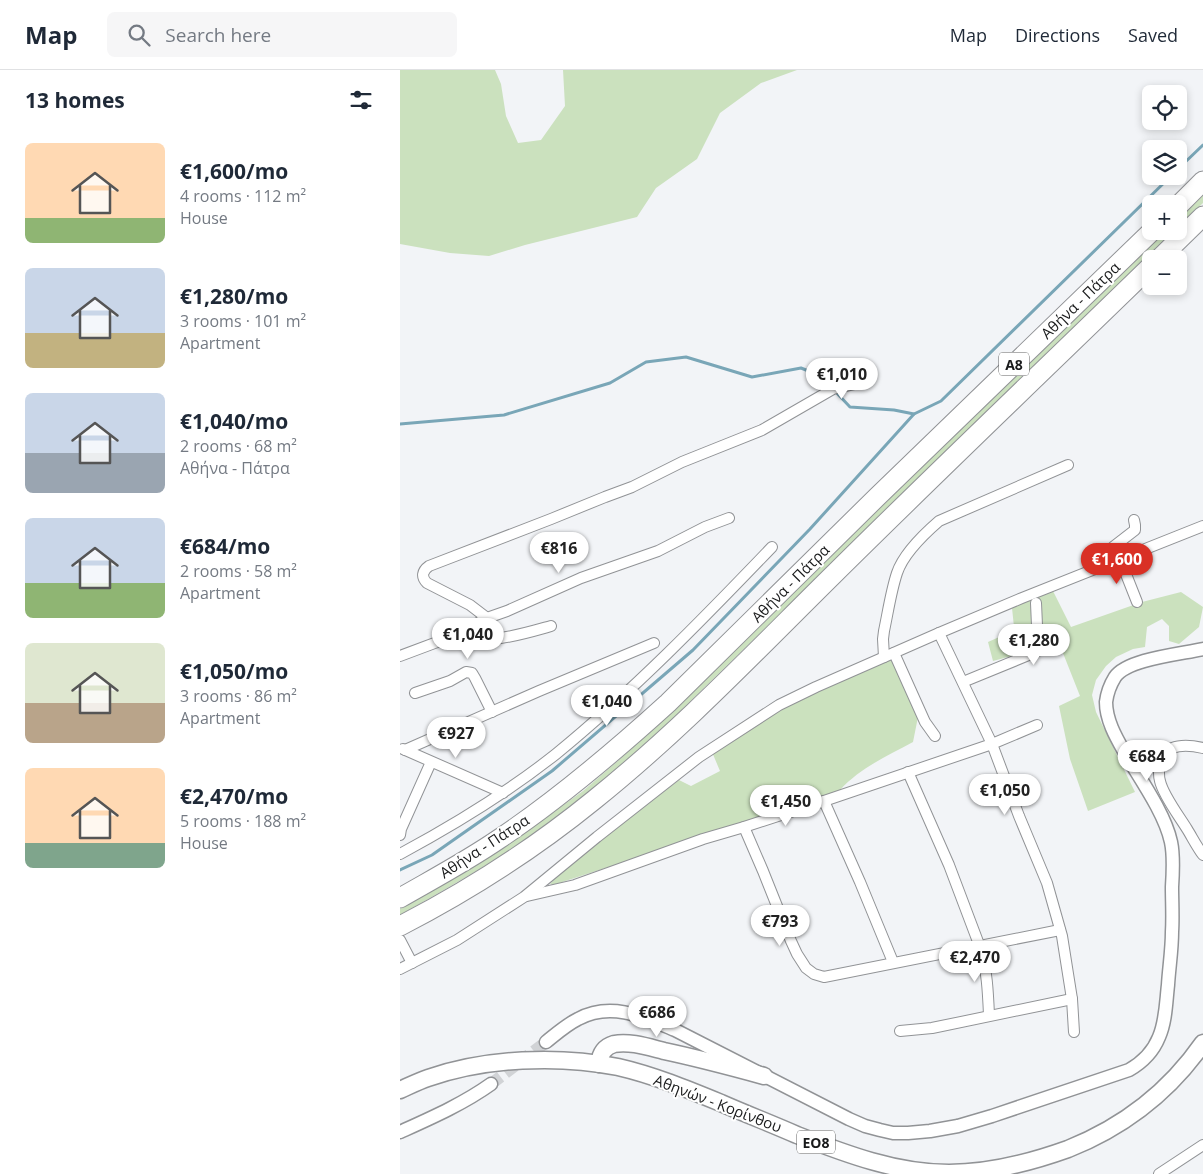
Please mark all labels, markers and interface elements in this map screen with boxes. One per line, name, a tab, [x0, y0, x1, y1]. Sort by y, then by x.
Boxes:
search box	[107, 12, 457, 57]
text: Map	[25, 18, 77, 51]
icon: search	[125, 21, 153, 49]
text: Search here	[165, 22, 271, 48]
text: Map	[950, 23, 987, 47]
text: Directions	[1015, 23, 1100, 47]
text: Saved	[1128, 23, 1178, 47]
map controls	[1142, 85, 1187, 295]
button: locate	[1142, 85, 1187, 130]
text: 13 homes	[25, 86, 125, 114]
icon: filters	[347, 86, 375, 114]
button: layers	[1142, 140, 1187, 185]
text: €1,600/mo	[180, 157, 288, 185]
icon: home	[65, 163, 125, 223]
text: 4 rooms · 112 m²	[180, 185, 306, 207]
button: +	[1142, 195, 1187, 240]
text: House	[180, 207, 228, 229]
button: −	[1142, 250, 1187, 295]
street label: Αθήνα - Πάτρα	[1036, 257, 1124, 343]
text: €1,280/mo	[180, 282, 288, 310]
icon: home	[65, 288, 125, 348]
text: 3 rooms · 101 m²	[180, 310, 306, 332]
text: Apartment	[180, 332, 260, 354]
road number: Α8	[999, 352, 1029, 376]
pin: €1,010	[801, 358, 883, 400]
text: €1,010	[817, 363, 867, 385]
text: €1,040/mo	[180, 407, 288, 435]
icon: home	[65, 413, 125, 473]
text: 2 rooms · 68 m²	[180, 435, 297, 457]
text: Αθήνα - Πάτρα	[180, 457, 290, 479]
text: €684/mo	[180, 532, 270, 560]
pin: €816	[529, 532, 589, 574]
text: €816	[541, 537, 577, 559]
icon: home	[65, 538, 125, 598]
street label: Αθήνα - Πάτρα	[747, 540, 833, 626]
pin: €1,600	[1076, 542, 1158, 585]
text: €1,600	[1092, 548, 1142, 570]
text: 2 rooms · 58 m²	[180, 560, 297, 582]
text: Apartment	[180, 582, 260, 604]
pin: €1,040	[427, 618, 509, 660]
text: €1,040	[443, 623, 493, 645]
pin: €1,280	[993, 624, 1075, 666]
text: €1,280	[1009, 629, 1059, 651]
text: €1,050/mo	[180, 657, 288, 685]
icon: home	[65, 663, 125, 723]
pin: €1,040	[566, 684, 648, 727]
text: 3 rooms · 86 m²	[180, 685, 297, 707]
text: €1,040	[582, 690, 632, 712]
text: Apartment	[180, 707, 260, 729]
pin: €927	[426, 716, 486, 759]
text: €927	[438, 722, 474, 744]
pin: €684	[1117, 740, 1177, 782]
text: €684	[1129, 745, 1165, 767]
pin: €1,050	[964, 774, 1046, 816]
text: €1,050	[980, 779, 1030, 801]
text: €2,470/mo	[180, 782, 288, 810]
pin: €1,450	[745, 784, 827, 827]
icon: home	[65, 788, 125, 848]
text: €1,450	[761, 790, 811, 812]
text: 5 rooms · 188 m²	[180, 810, 306, 832]
street label: Αθήνα - Πάτρα	[435, 810, 533, 882]
text: House	[180, 832, 228, 854]
pin: €793	[750, 904, 810, 947]
text: €793	[762, 910, 798, 932]
pin: €2,470	[934, 940, 1016, 983]
text: €2,470	[950, 946, 1000, 968]
pin: €686	[627, 996, 687, 1038]
text: €686	[639, 1001, 675, 1023]
street label: Αθηνών - Κορίνθου	[651, 1069, 785, 1137]
road number: ΕΟ8	[797, 1130, 835, 1154]

